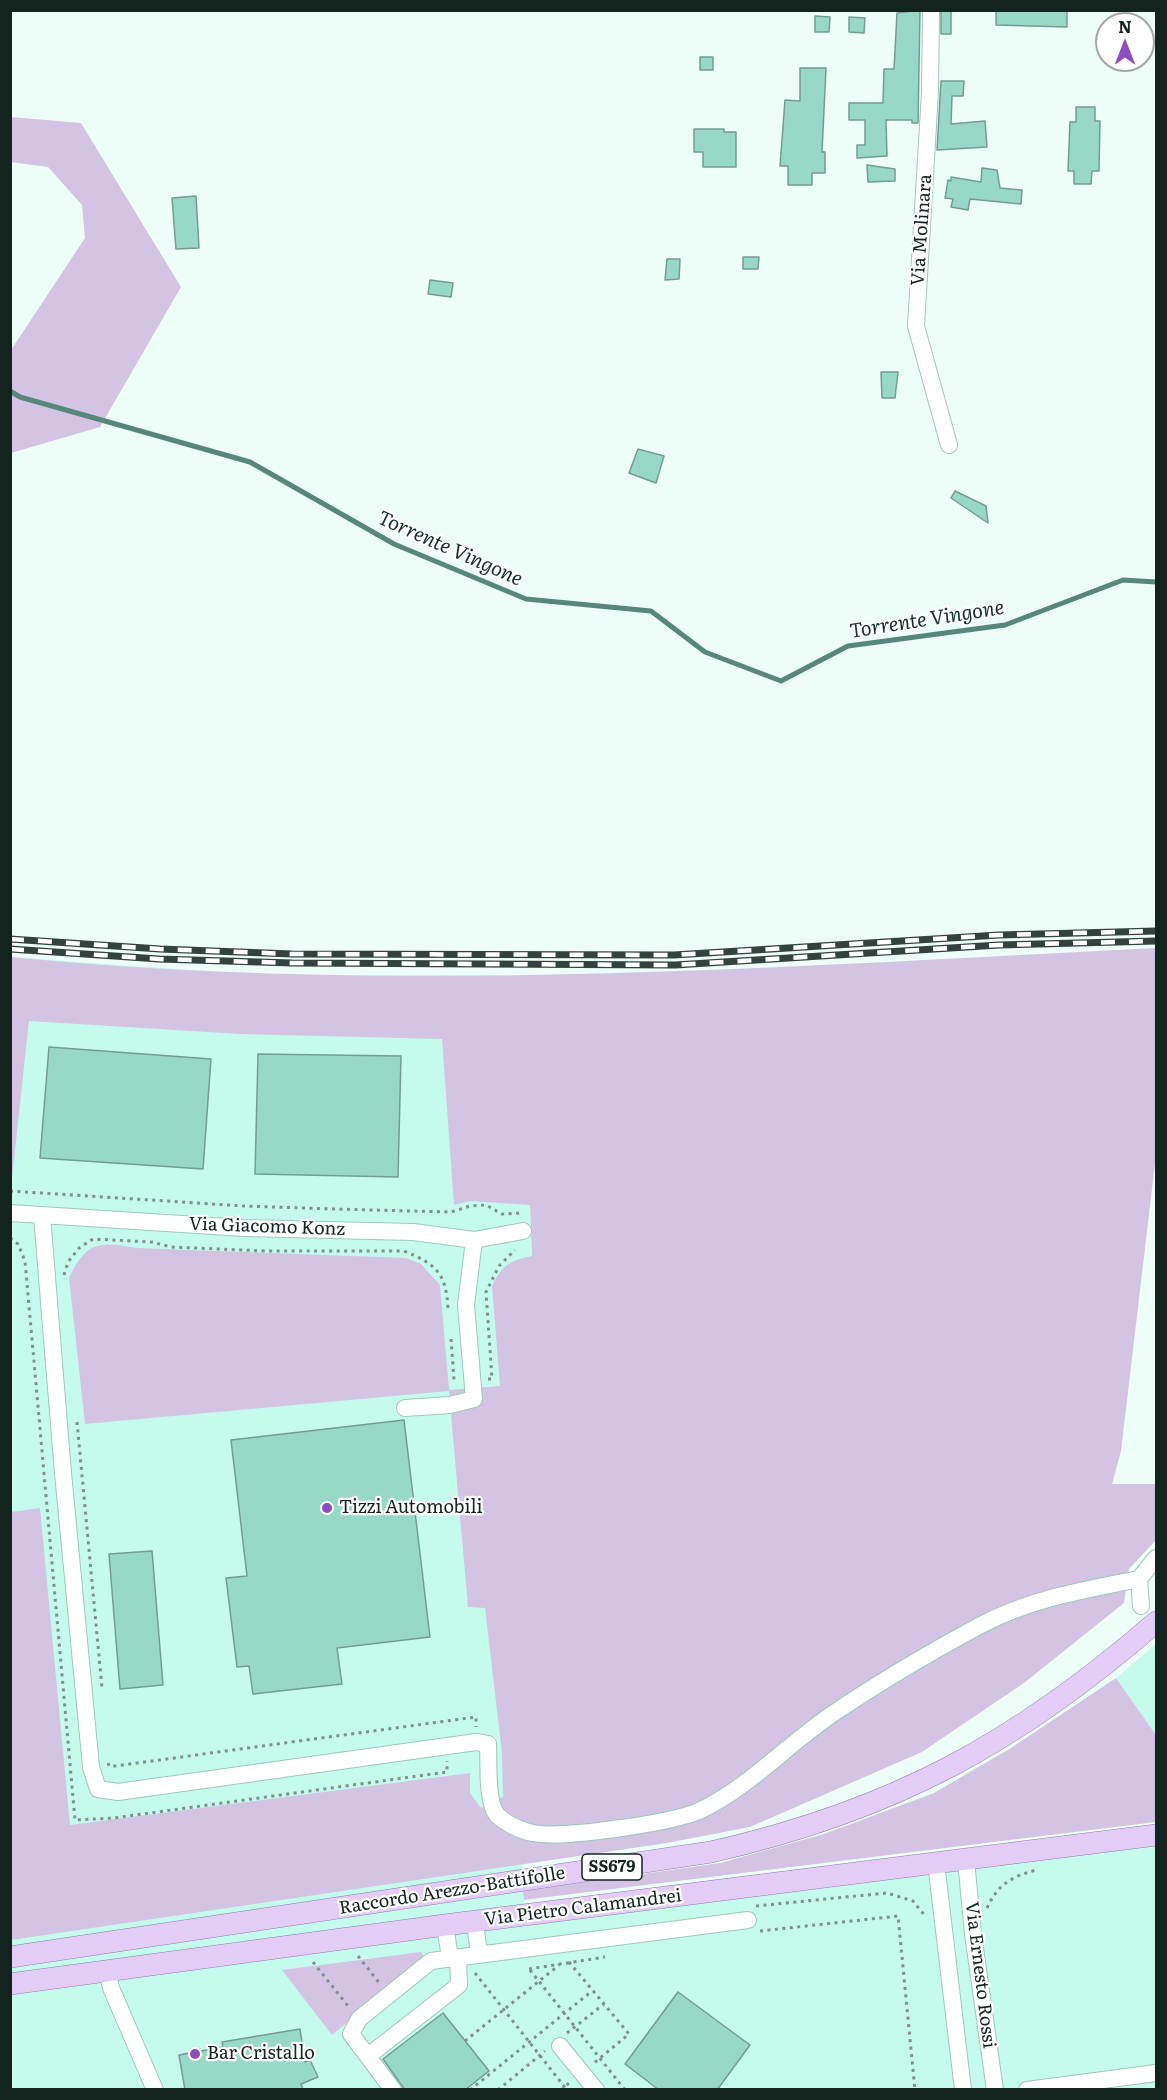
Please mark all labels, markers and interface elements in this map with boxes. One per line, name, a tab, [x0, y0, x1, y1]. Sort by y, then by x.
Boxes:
north arrow	[1095, 12, 1155, 72]
text: N	[1118, 14, 1132, 38]
street label: Via Molinara	[907, 173, 937, 287]
water label: Torrente Vingone	[374, 506, 526, 592]
water label: Torrente Vingone	[848, 596, 1006, 644]
street label: Via Giacomo Konz	[188, 1213, 346, 1241]
place label: Tizzi Automobili	[339, 1497, 482, 1519]
marker: Tizzi Automobili	[320, 1501, 334, 1515]
road number: SS679	[582, 1854, 642, 1880]
street label: Raccordo Arezzo-Battifolle	[337, 1862, 567, 1920]
street label: Via Pietro Calamandrei	[483, 1885, 683, 1931]
street label: Via Ernesto Rossi	[960, 1900, 1000, 2050]
place label: Bar Cristallo	[207, 2043, 315, 2065]
marker: Bar Cristallo	[188, 2047, 202, 2061]

